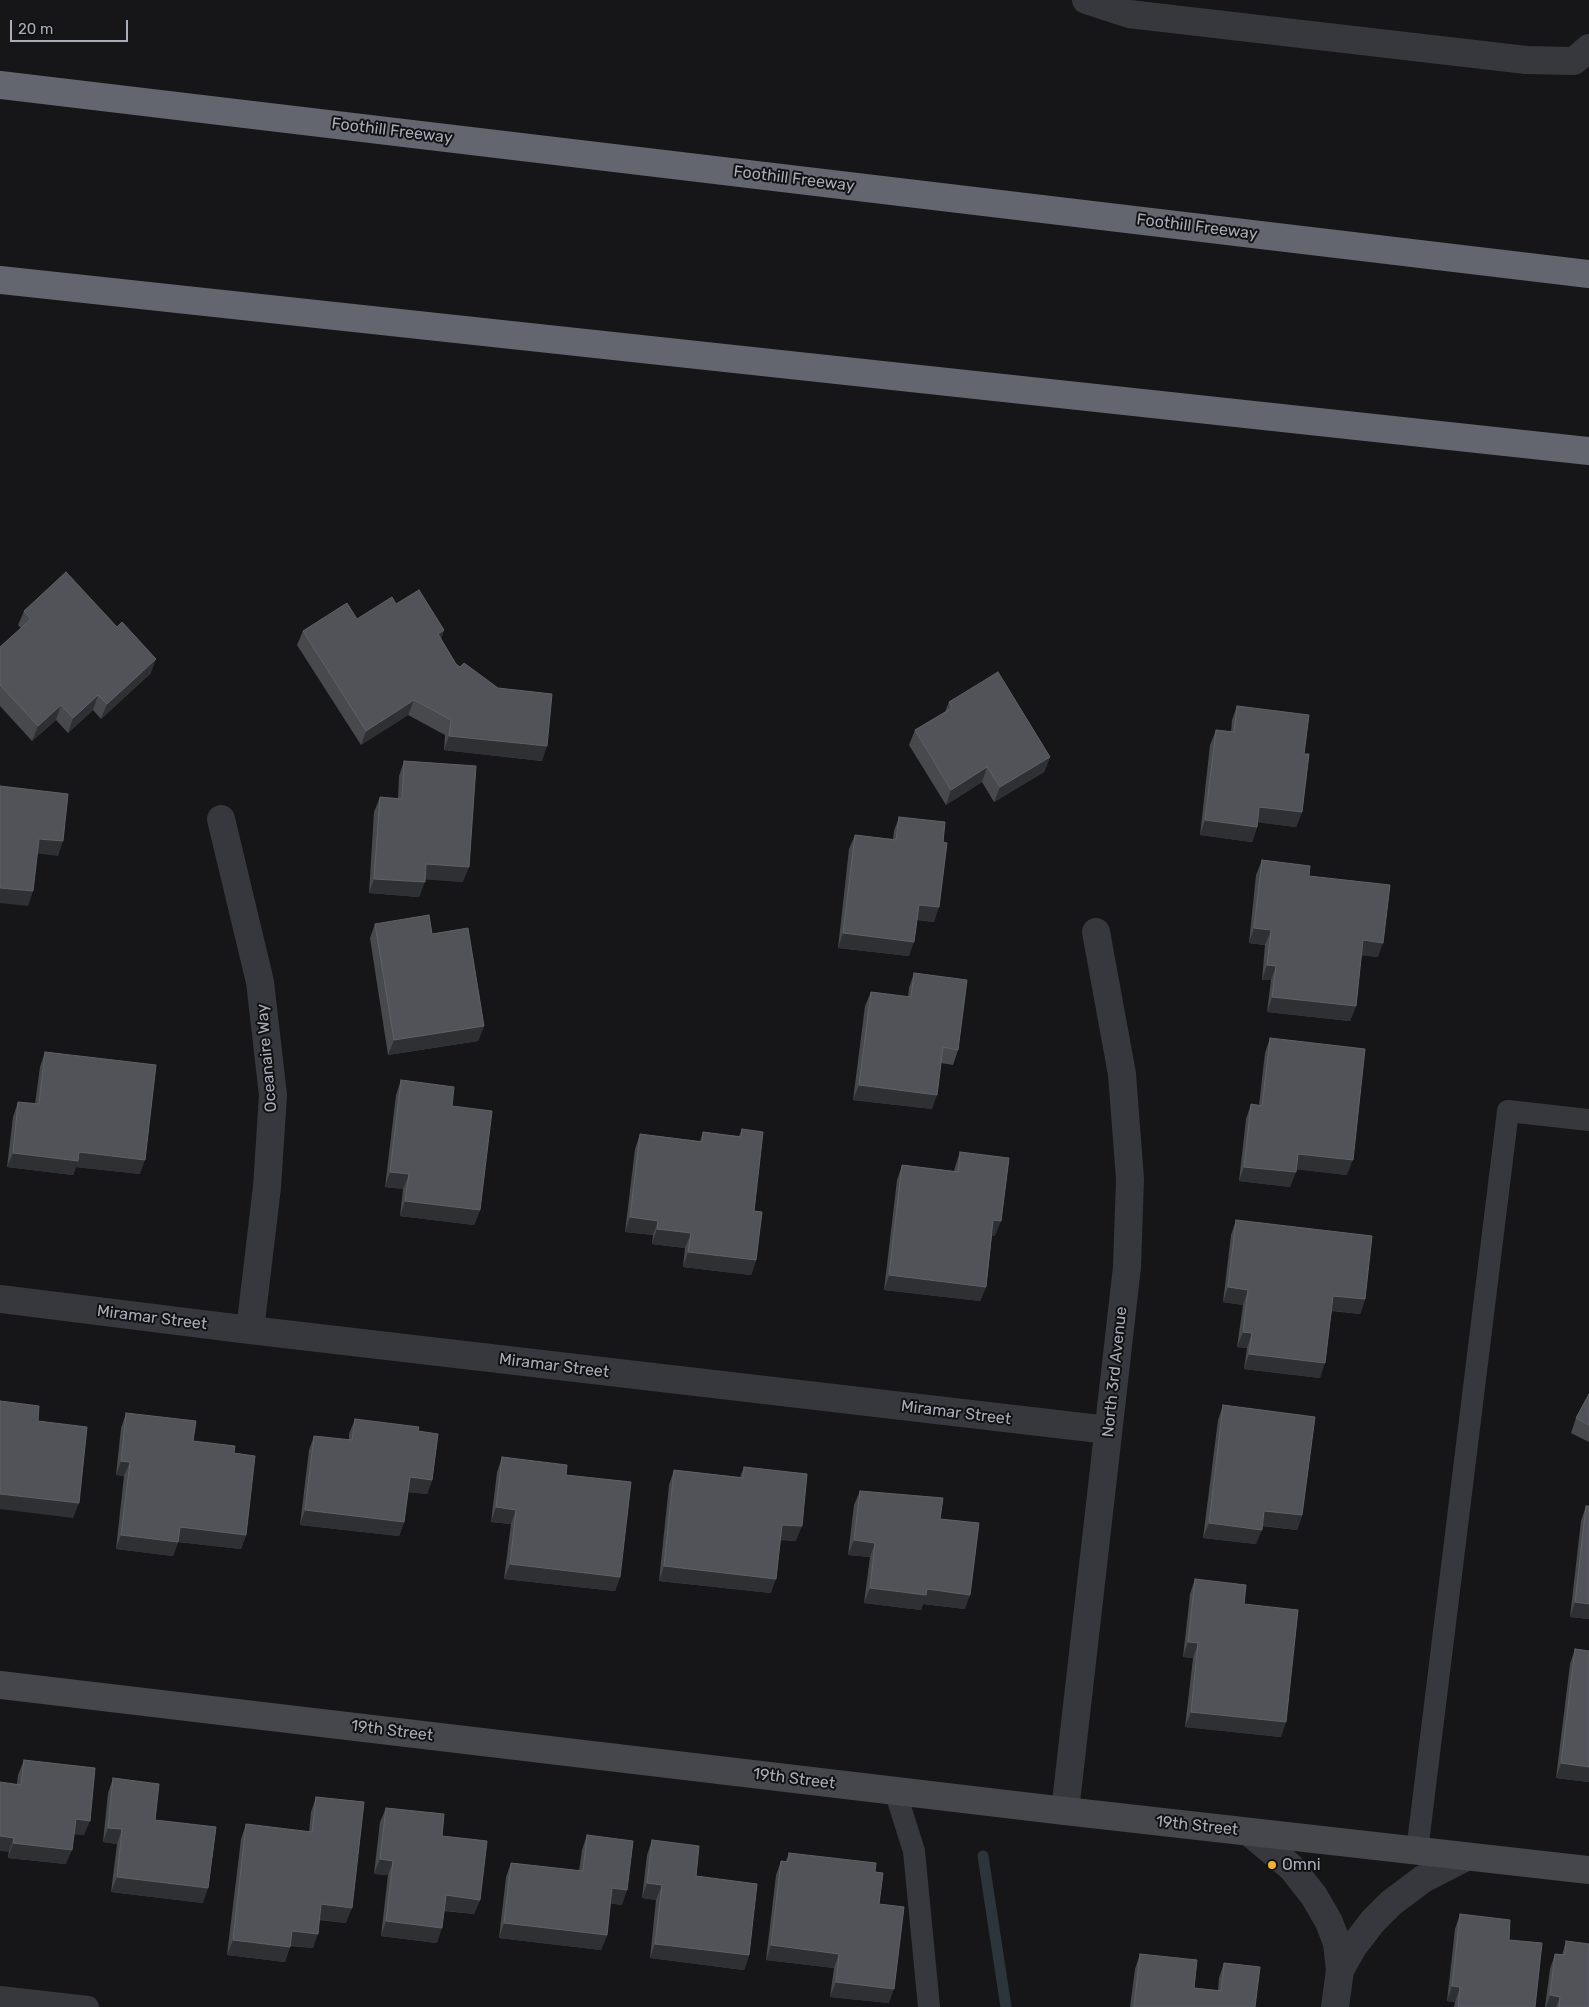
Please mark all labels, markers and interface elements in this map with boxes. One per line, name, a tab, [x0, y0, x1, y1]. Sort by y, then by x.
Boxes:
scale bar	[12, 10, 130, 42]
text: 20 m	[18, 20, 53, 38]
street label: Foothill Freeway	[330, 114, 454, 148]
street label: Foothill Freeway	[732, 162, 856, 196]
street label: Foothill Freeway	[1135, 210, 1259, 244]
street label: Oceanaire Way	[253, 1003, 281, 1113]
street label: Miramar Street	[96, 1302, 208, 1334]
street label: North 3rd Avenue	[1099, 1306, 1131, 1438]
street label: Miramar Street	[498, 1350, 610, 1382]
street label: Miramar Street	[900, 1397, 1012, 1429]
street label: 19th Street	[350, 1716, 434, 1746]
street label: 19th Street	[752, 1764, 836, 1794]
street label: 19th Street	[1155, 1812, 1239, 1840]
place label: Omni	[1282, 1855, 1321, 1875]
marker: Omni	[1266, 1859, 1278, 1871]

